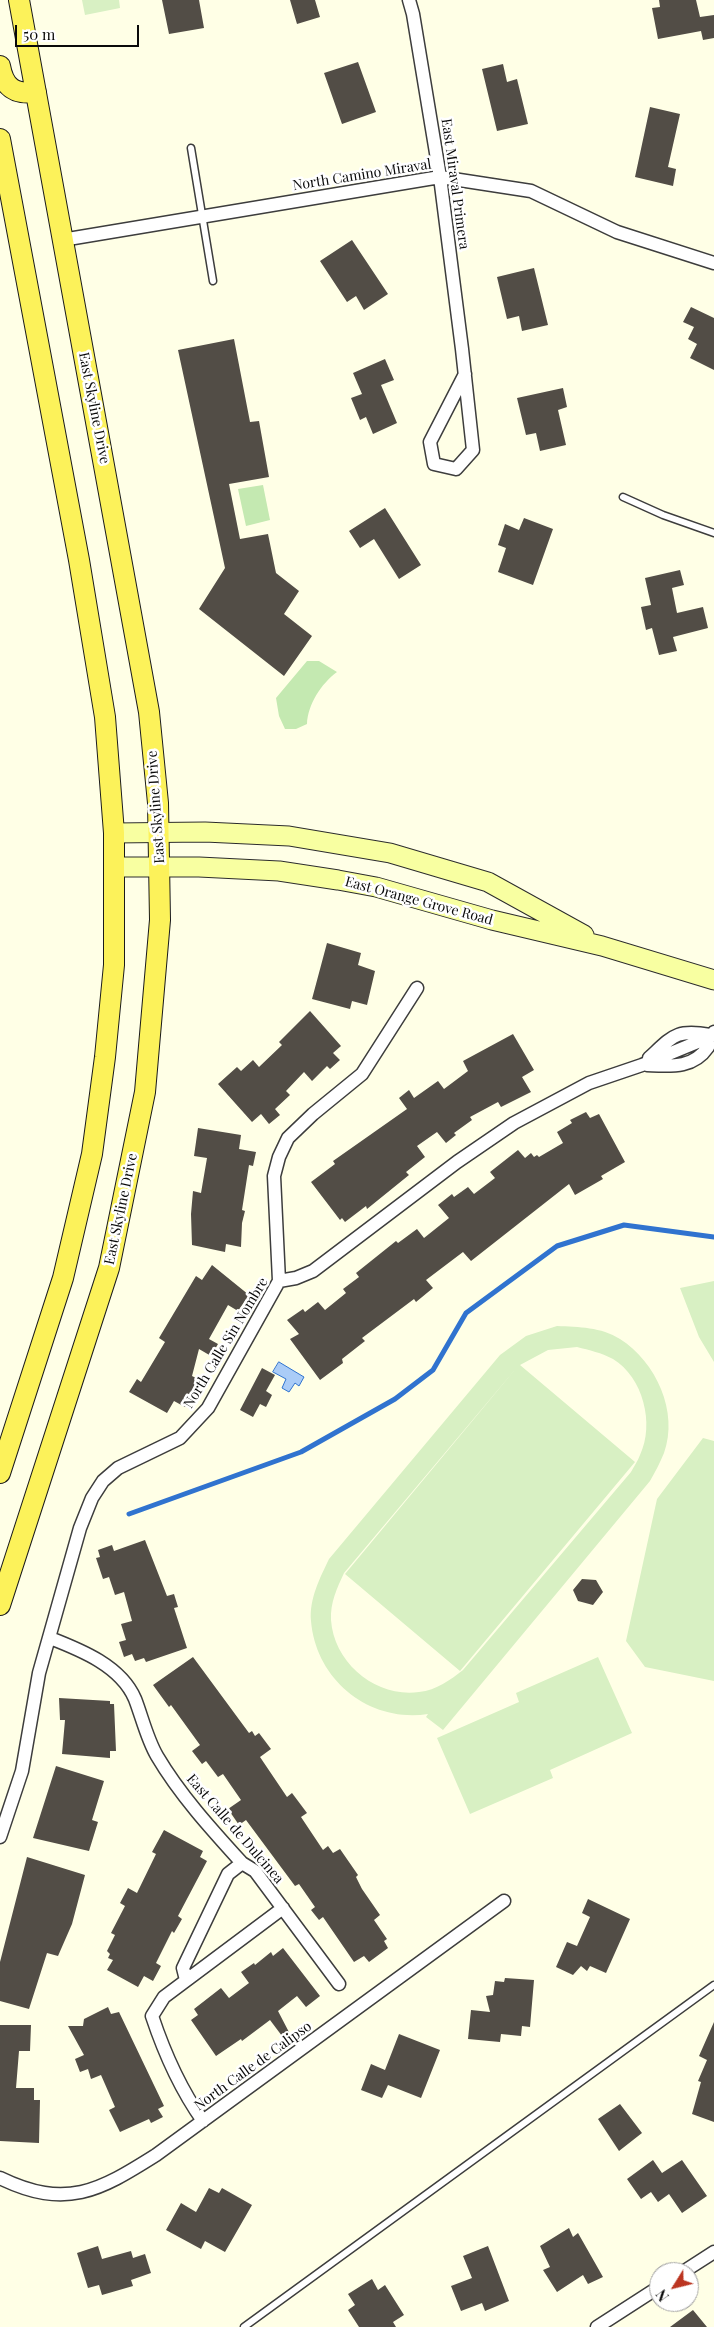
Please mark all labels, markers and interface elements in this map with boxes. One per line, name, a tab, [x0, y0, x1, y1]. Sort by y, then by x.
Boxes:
scale bar	[18, 15, 141, 47]
text: 50 m	[23, 24, 55, 44]
street label: East Miraval Primera	[437, 117, 473, 251]
street label: North Camino Miraval	[292, 156, 432, 194]
street label: East Skyline Drive	[75, 351, 113, 465]
street label: East Skyline Drive	[144, 750, 168, 864]
street label: East Orange Grove Road	[343, 873, 495, 929]
street label: East Skyline Drive	[101, 1152, 141, 1266]
street label: North Calle Sin Nombre	[180, 1275, 272, 1411]
street label: East Calle de Dulcinea	[183, 1771, 287, 1887]
street label: North Calle de Calipso	[191, 2018, 315, 2114]
north arrow	[649, 2262, 699, 2312]
text: N	[652, 2286, 673, 2305]

